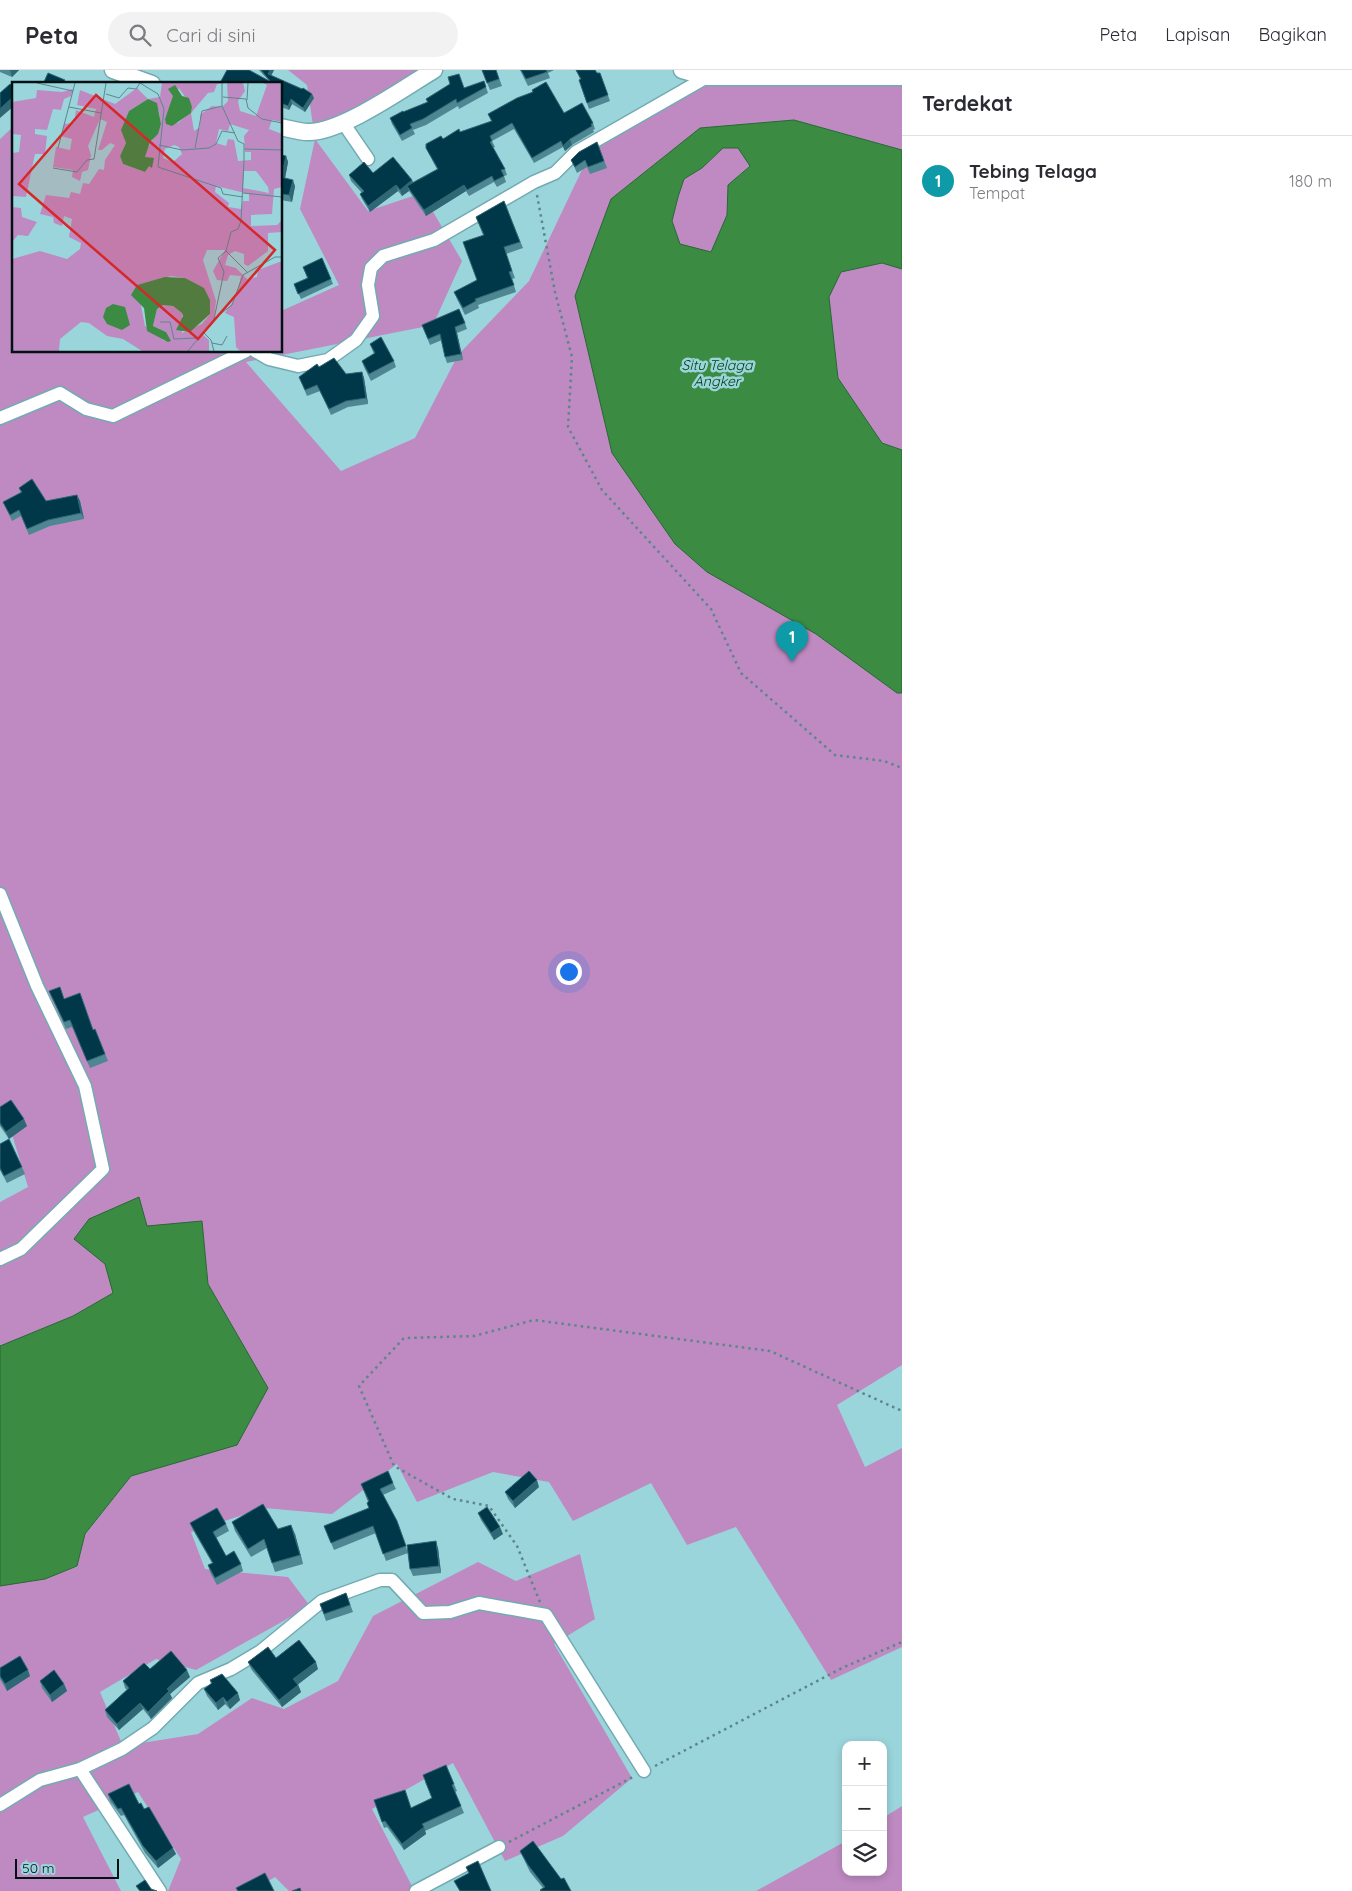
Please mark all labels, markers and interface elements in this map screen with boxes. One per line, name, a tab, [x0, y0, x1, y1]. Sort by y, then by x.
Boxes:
search box	[108, 12, 458, 57]
text: Peta	[25, 20, 78, 50]
icon: search	[126, 21, 154, 49]
text: Cari di sini	[166, 23, 256, 47]
text: Peta	[1100, 23, 1137, 46]
text: Lapisan	[1165, 23, 1230, 46]
text: Bagikan	[1258, 23, 1327, 46]
inset map	[12, 82, 282, 352]
text: Terdekat	[922, 90, 1013, 116]
text: Tebing Telaga	[969, 159, 1097, 183]
text: 1	[935, 171, 941, 191]
text: 180 m	[1289, 171, 1332, 191]
text: Tempat	[969, 183, 1025, 203]
water label: Situ Telaga Angker	[682, 356, 754, 390]
pin: 1	[776, 621, 808, 662]
your location	[556, 959, 582, 985]
map controls	[842, 1741, 887, 1876]
button: +	[842, 1741, 887, 1786]
button: −	[842, 1786, 887, 1831]
button: layers	[842, 1831, 887, 1876]
scale bar	[15, 1856, 119, 1879]
text: 50 m	[22, 1859, 55, 1877]

